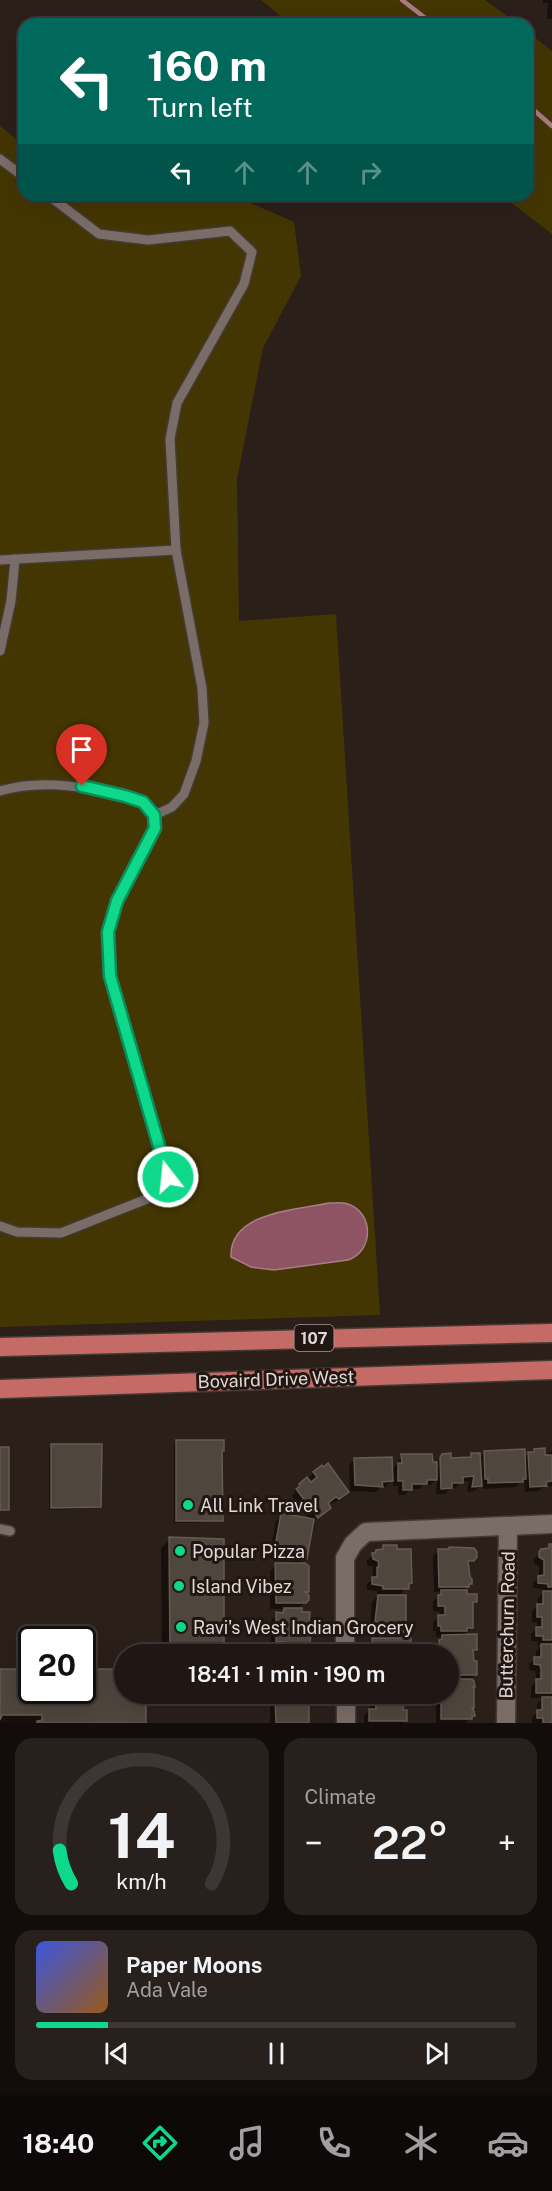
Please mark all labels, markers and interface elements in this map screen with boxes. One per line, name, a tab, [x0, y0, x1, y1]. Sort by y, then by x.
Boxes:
text: 160 m	[147, 41, 267, 90]
icon: left	[48, 42, 126, 120]
text: Turn left	[147, 91, 253, 123]
icon: left	[165, 156, 198, 189]
icon: ahead	[228, 156, 261, 189]
icon: ahead	[291, 156, 324, 189]
icon: right	[354, 156, 387, 189]
pin	[56, 724, 107, 786]
icon: arrive	[65, 733, 98, 766]
position arrow	[136, 1145, 200, 1209]
road number: 107	[294, 1325, 334, 1351]
street label: Bovaird Drive West	[197, 1366, 355, 1392]
place label: All Link Travel	[200, 1495, 319, 1516]
marker: All Link Travel	[181, 1498, 195, 1512]
place label: Popular Pizza	[192, 1541, 305, 1562]
marker: Popular Pizza	[173, 1544, 187, 1558]
street label: Butterchurn Road	[495, 1551, 519, 1699]
place label: Island Vibez	[191, 1576, 292, 1597]
marker: Island Vibez	[172, 1579, 186, 1593]
place label: Ravi's West Indian Grocery	[193, 1617, 414, 1638]
marker: Ravi's West Indian Grocery	[174, 1620, 188, 1634]
speed limit sign: 20	[18, 1626, 96, 1704]
text: 18:41 · 1 min · 190 m	[188, 1661, 385, 1687]
text: Climate	[305, 1785, 376, 1809]
text: 14	[108, 1799, 176, 1872]
text: 22°	[372, 1816, 449, 1869]
text: −	[305, 1824, 323, 1862]
text: +	[498, 1824, 516, 1862]
text: km/h	[117, 1869, 167, 1894]
text: Paper Moons	[126, 1952, 262, 1978]
text: Ada Vale	[126, 1978, 208, 2002]
icon: previous	[100, 2037, 133, 2070]
icon: pause	[260, 2037, 293, 2070]
icon: next	[420, 2037, 453, 2070]
icon: directions	[139, 2122, 181, 2164]
icon: music	[226, 2122, 268, 2164]
icon: phone	[313, 2122, 355, 2164]
icon: climate	[400, 2122, 442, 2164]
icon: car	[487, 2122, 529, 2164]
text: 18:40	[23, 2127, 94, 2159]

